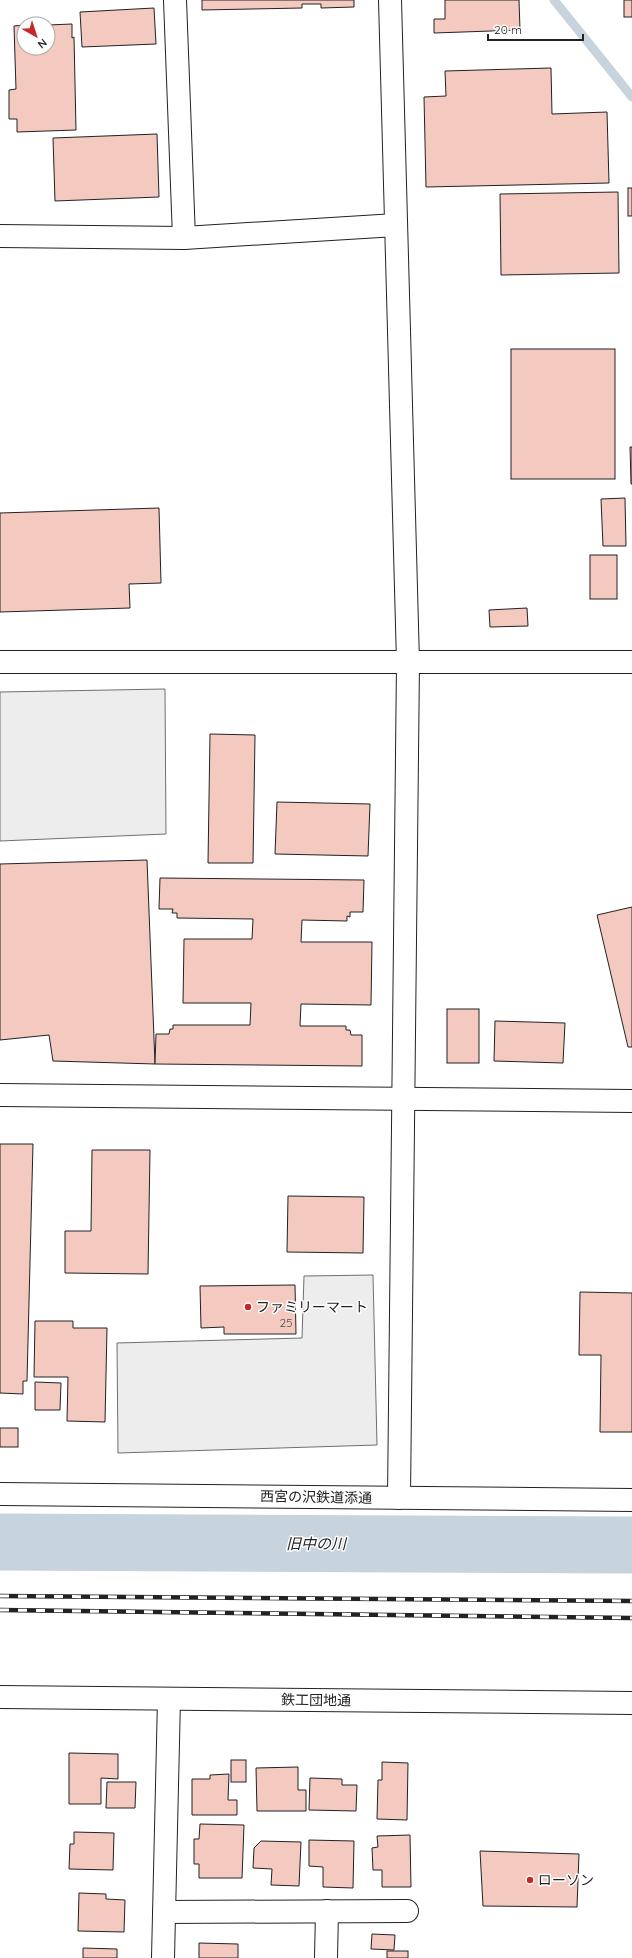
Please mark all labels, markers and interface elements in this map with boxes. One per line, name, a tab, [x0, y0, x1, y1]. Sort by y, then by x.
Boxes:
north arrow	[16, 16, 56, 56]
scale bar	[488, 16, 583, 42]
text: 20 m	[494, 22, 522, 37]
text: N	[35, 36, 50, 52]
place label: ファミリーマート	[256, 1298, 368, 1316]
marker: ファミリーマート	[243, 1302, 253, 1312]
house number: 25	[279, 1315, 293, 1330]
street label: 西宮の沢鉄道添通	[260, 1487, 372, 1507]
water label: 旧中の川	[286, 1534, 348, 1553]
street label: 鉄工団地通	[281, 1690, 351, 1710]
place label: ローソン	[538, 1871, 594, 1889]
marker: ローソン	[525, 1875, 535, 1885]

